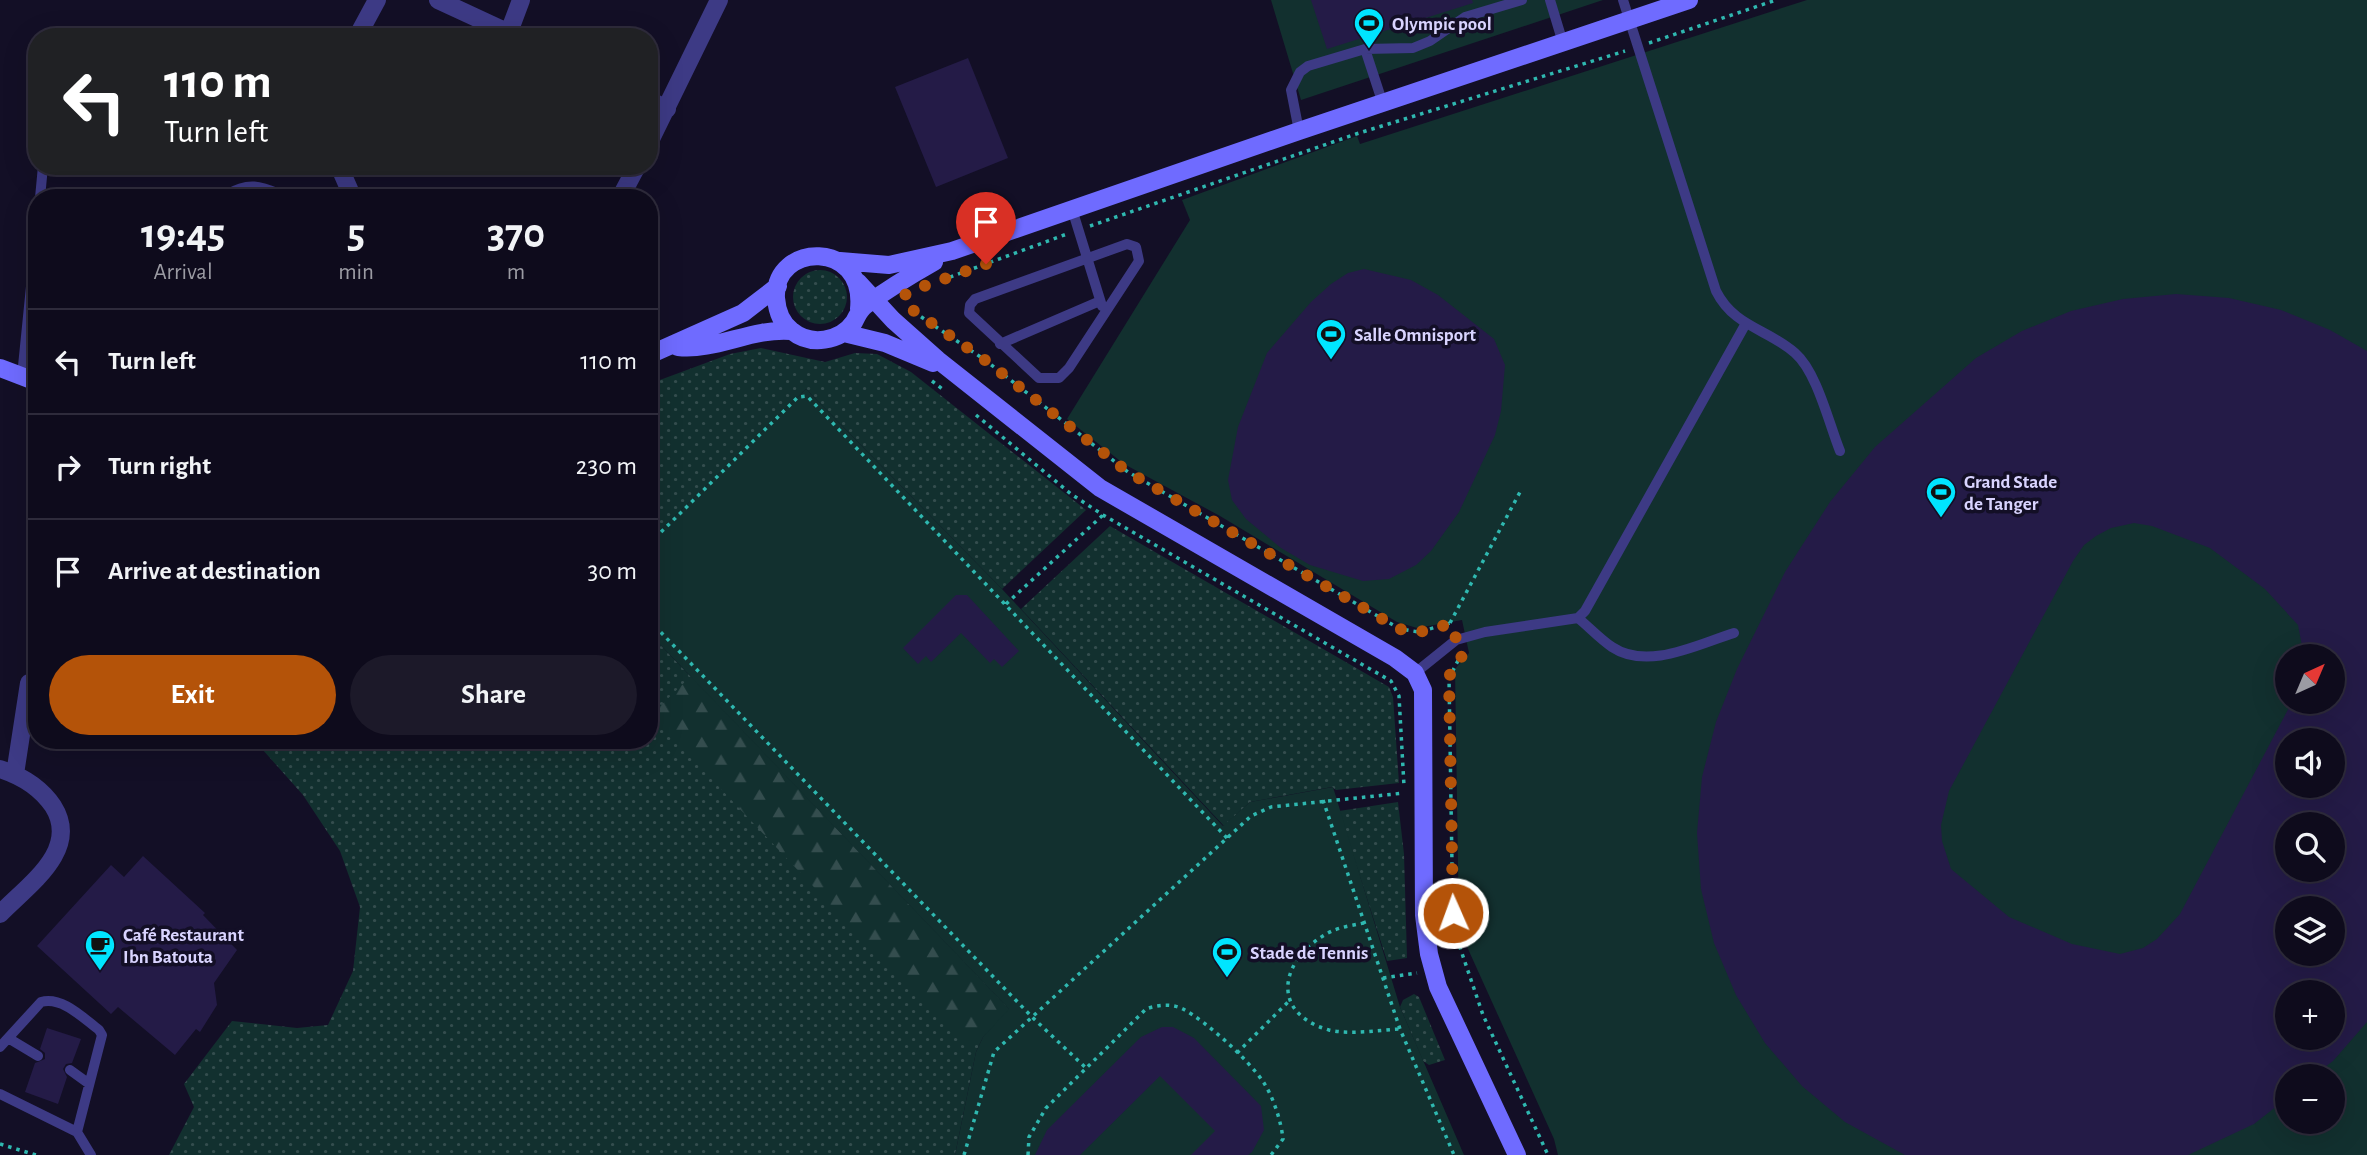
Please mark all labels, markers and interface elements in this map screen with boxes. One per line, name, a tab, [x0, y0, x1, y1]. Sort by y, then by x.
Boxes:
sports icon: Olympic pool	[1352, 6, 1386, 50]
place label: Olympic pool	[1392, 15, 1492, 34]
icon: left	[49, 56, 140, 147]
text: 110 m	[164, 58, 272, 107]
text: Turn left	[164, 116, 268, 148]
pin	[956, 192, 1016, 264]
icon: arrive	[967, 203, 1005, 241]
text: 19:45	[141, 213, 225, 255]
text: 5	[347, 213, 365, 255]
text: 370	[487, 213, 545, 255]
text: Arrival	[154, 261, 213, 284]
text: min	[338, 261, 374, 284]
text: m	[507, 261, 525, 284]
sports icon: Salle Omnisport	[1314, 317, 1348, 361]
place label: Salle Omnisport	[1354, 326, 1477, 345]
icon: left	[49, 343, 87, 381]
text: Turn left	[108, 348, 196, 374]
text: 110 m	[580, 348, 637, 374]
icon: right	[49, 448, 87, 486]
text: Turn right	[108, 453, 211, 479]
text: 230 m	[576, 453, 637, 479]
place label: Grand Stade de Tanger	[1964, 473, 2057, 514]
sports icon: Grand Stade de Tanger	[1924, 475, 1958, 519]
icon: arrive	[49, 553, 87, 591]
text: Arrive at destination	[108, 558, 321, 584]
text: 30 m	[587, 558, 637, 584]
north arrow	[2275, 644, 2345, 714]
map controls	[2275, 644, 2345, 1134]
button: Exit	[49, 655, 336, 735]
button: Share	[350, 655, 637, 735]
button: sound	[2275, 728, 2345, 798]
button: search	[2275, 812, 2345, 882]
position arrow	[1416, 876, 1490, 950]
button: layers	[2275, 896, 2345, 966]
place label: Café Restaurant Ibn Batouta	[123, 926, 244, 967]
cafe icon: Café Restaurant Ibn Batouta	[83, 928, 117, 972]
sports icon: Stade de Tennis	[1210, 935, 1244, 979]
place label: Stade de Tennis	[1250, 944, 1368, 963]
button: +	[2275, 980, 2345, 1050]
button: −	[2275, 1064, 2345, 1134]

